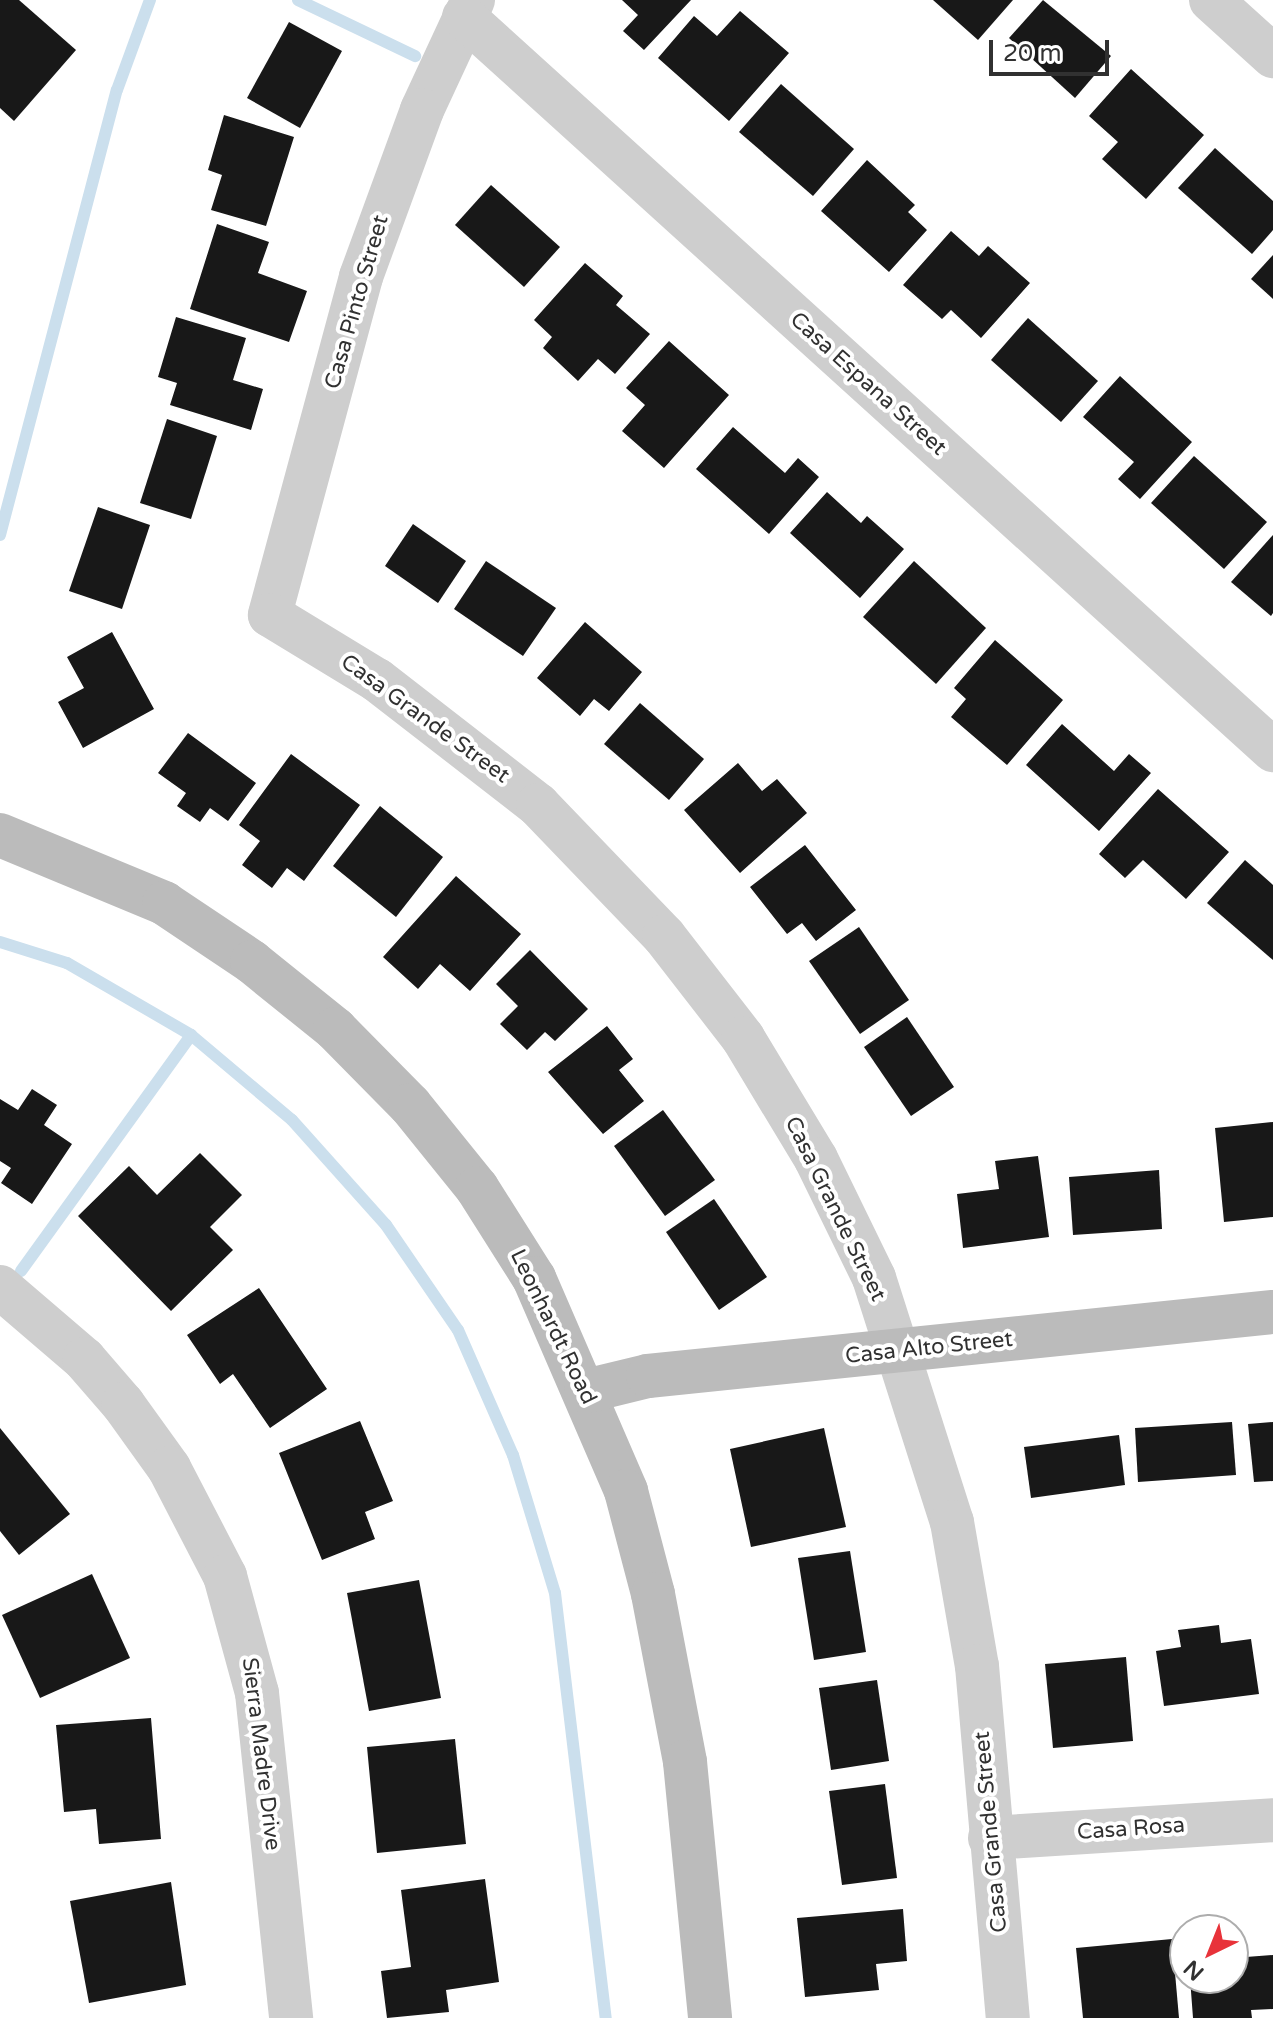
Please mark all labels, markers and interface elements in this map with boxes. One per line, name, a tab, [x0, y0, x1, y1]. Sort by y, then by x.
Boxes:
scale bar	[993, 24, 1113, 74]
text: 20 m	[1003, 39, 1061, 68]
street label: Casa Pinto Street	[320, 212, 394, 392]
street label: Casa Espana Street	[784, 307, 952, 461]
street label: Casa Grande Street	[336, 649, 514, 789]
street label: Casa Grande Street	[779, 1112, 891, 1306]
street label: Leonhardt Road	[504, 1245, 602, 1409]
street label: Casa Alto Street	[844, 1326, 1014, 1370]
street label: Sierra Madre Drive	[236, 1656, 286, 1852]
street label: Casa Grande Street	[969, 1730, 1013, 1934]
street label: Casa Rosa	[1076, 1812, 1186, 1846]
north arrow	[1169, 1914, 1249, 1994]
text: N	[1179, 1955, 1209, 1986]

